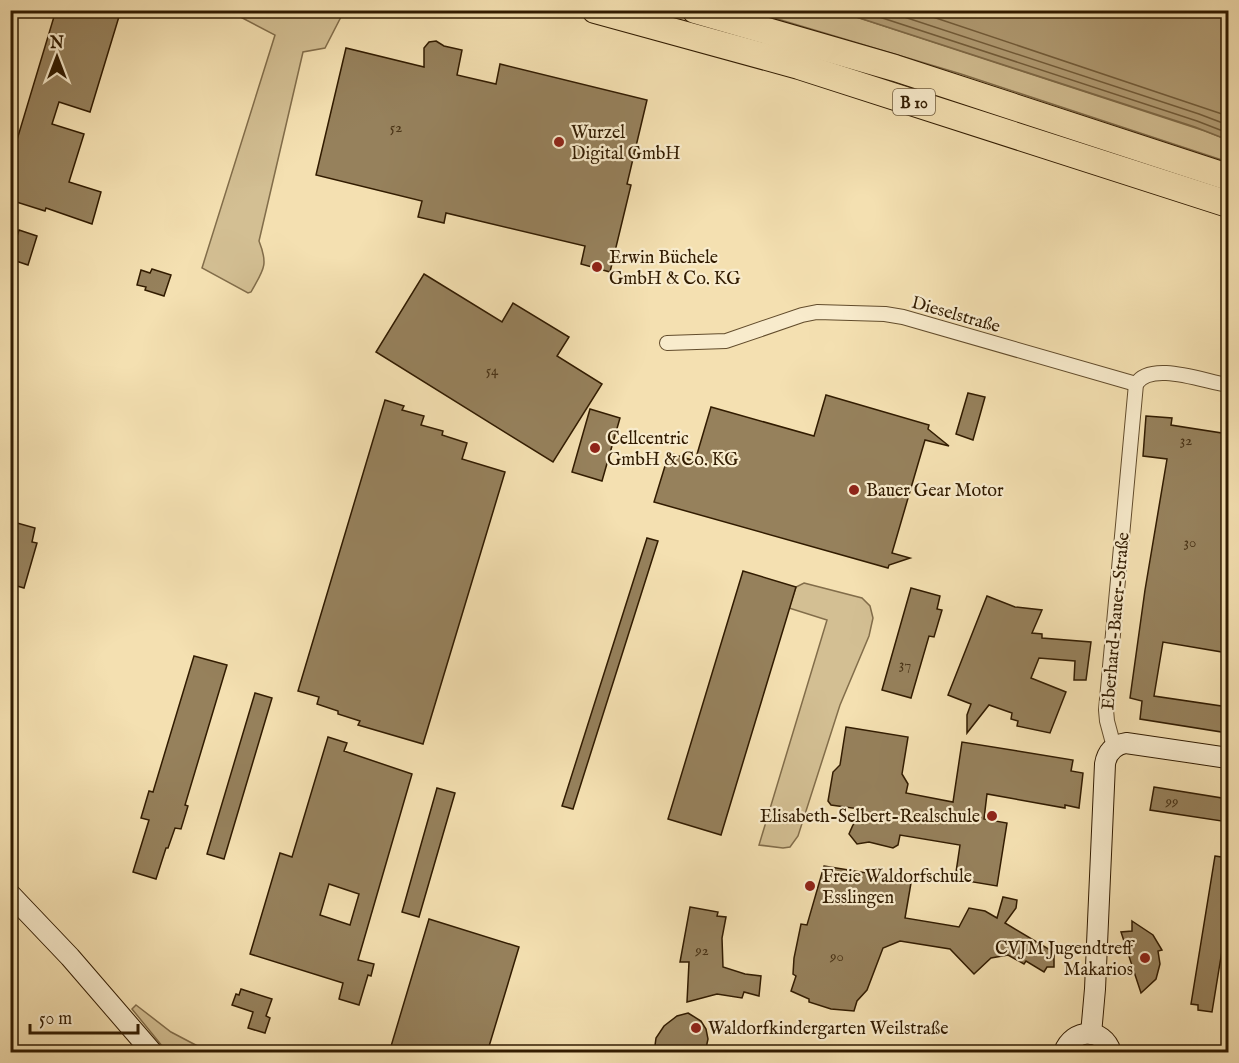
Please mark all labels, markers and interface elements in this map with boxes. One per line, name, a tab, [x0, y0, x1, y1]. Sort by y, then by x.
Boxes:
north arrow	[27, 27, 87, 87]
text: N	[49, 34, 64, 54]
road number: B 10	[893, 89, 935, 115]
house number: 52	[390, 118, 402, 137]
place label: Wurzel Digital GmbH	[571, 122, 681, 166]
marker: Wurzel Digital GmbH	[552, 135, 566, 149]
place label: Erwin Büchele GmbH & Co. KG	[609, 247, 741, 291]
marker: Erwin Büchele GmbH & Co. KG	[590, 260, 604, 274]
street label: Dieselstraße	[908, 292, 1003, 339]
house number: 54	[486, 361, 499, 380]
place label: Cellcentric GmbH & Co. KG	[607, 428, 739, 472]
house number: 32	[1180, 431, 1192, 450]
marker: Cellcentric GmbH & Co. KG	[588, 441, 602, 455]
place label: Bauer Gear Motor	[866, 480, 1004, 503]
marker: Bauer Gear Motor	[847, 483, 861, 497]
street label: Eberhard-Bauer-Straße	[1097, 531, 1136, 711]
house number: 30	[1184, 533, 1196, 552]
house number: 37	[899, 655, 911, 674]
house number: 99	[1164, 792, 1179, 811]
place label: Elisabeth-Selbert-Realschule	[760, 806, 980, 829]
marker: Elisabeth-Selbert-Realschule	[985, 809, 999, 823]
place label: Freie Waldorfschule Esslingen	[822, 866, 972, 910]
marker: Freie Waldorfschule Esslingen	[803, 879, 817, 893]
place label: CVJM Jugendtreff Makarios	[995, 938, 1135, 982]
house number: 92	[694, 941, 709, 960]
house number: 90	[829, 947, 844, 966]
marker: CVJM Jugendtreff Makarios	[1138, 951, 1152, 965]
scale bar	[30, 997, 138, 1035]
text: 50 m	[39, 1008, 72, 1031]
place label: Waldorfkindergarten Weilstraße	[708, 1018, 948, 1041]
marker: Waldorfkindergarten Weilstraße	[689, 1021, 703, 1035]

